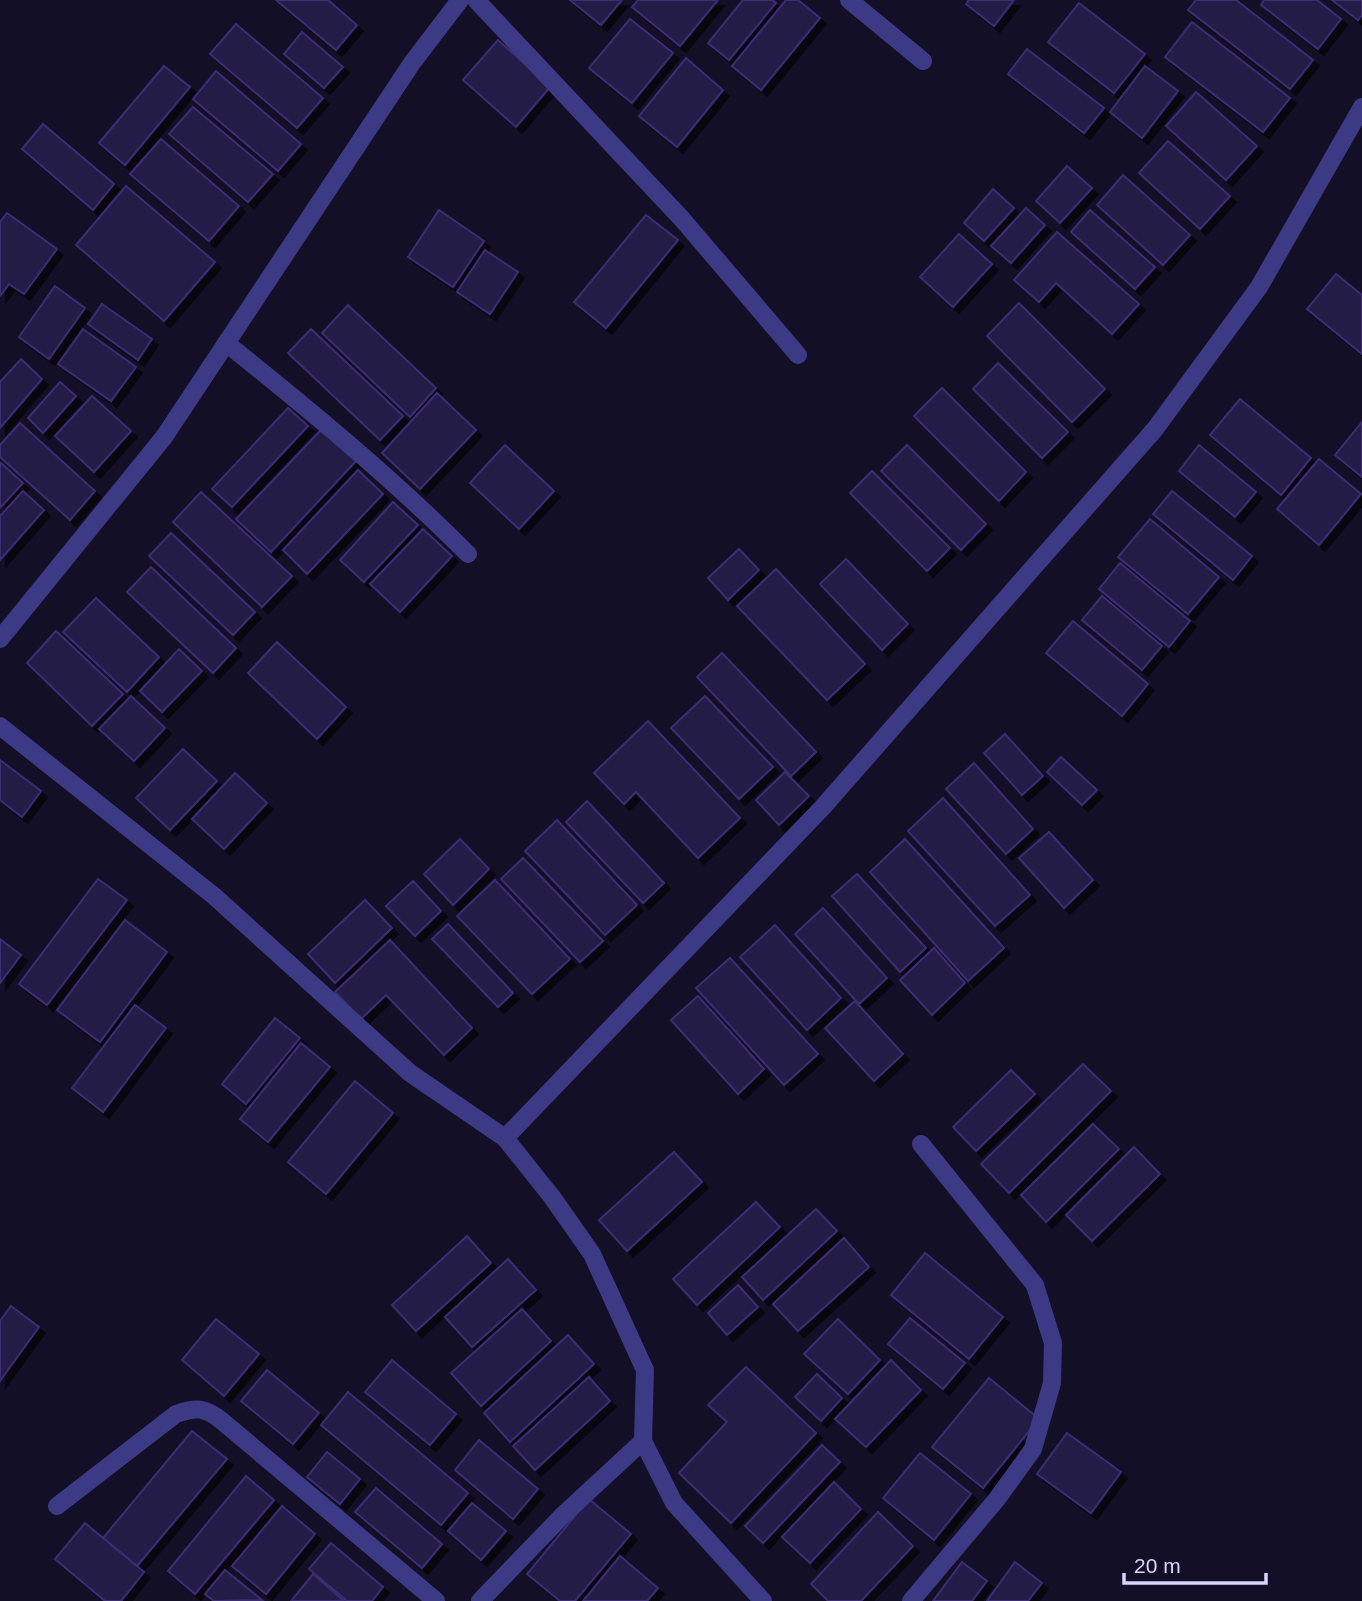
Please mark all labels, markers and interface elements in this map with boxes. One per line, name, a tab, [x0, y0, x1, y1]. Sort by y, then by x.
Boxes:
scale bar	[1124, 1542, 1266, 1586]
text: 20 m	[1134, 1554, 1181, 1577]

